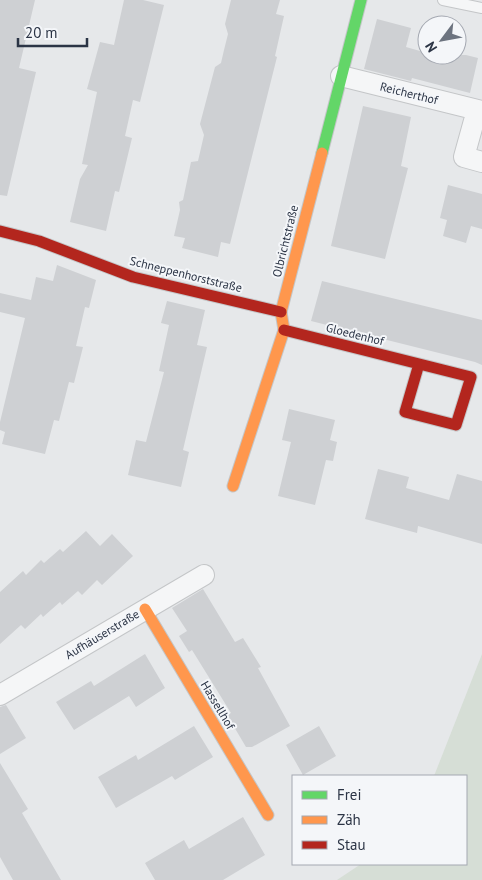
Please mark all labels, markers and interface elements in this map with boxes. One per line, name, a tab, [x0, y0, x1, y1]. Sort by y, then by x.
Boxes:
scale bar	[18, 15, 86, 47]
north arrow	[417, 15, 467, 65]
text: 20 m	[25, 23, 58, 42]
text: N	[421, 38, 441, 56]
street label: Reicherthof	[378, 79, 441, 108]
street label: Olbrichtstraße	[269, 203, 301, 279]
street label: Schneppenhorststraße	[128, 253, 244, 295]
street label: Gloedenhof	[324, 320, 387, 349]
street label: Aufhäuserstraße	[62, 606, 142, 662]
street label: Hassellhof	[198, 678, 239, 733]
legend	[292, 775, 467, 865]
text: Frei	[337, 785, 362, 804]
text: Zäh	[337, 810, 361, 829]
text: Stau	[337, 835, 366, 854]

